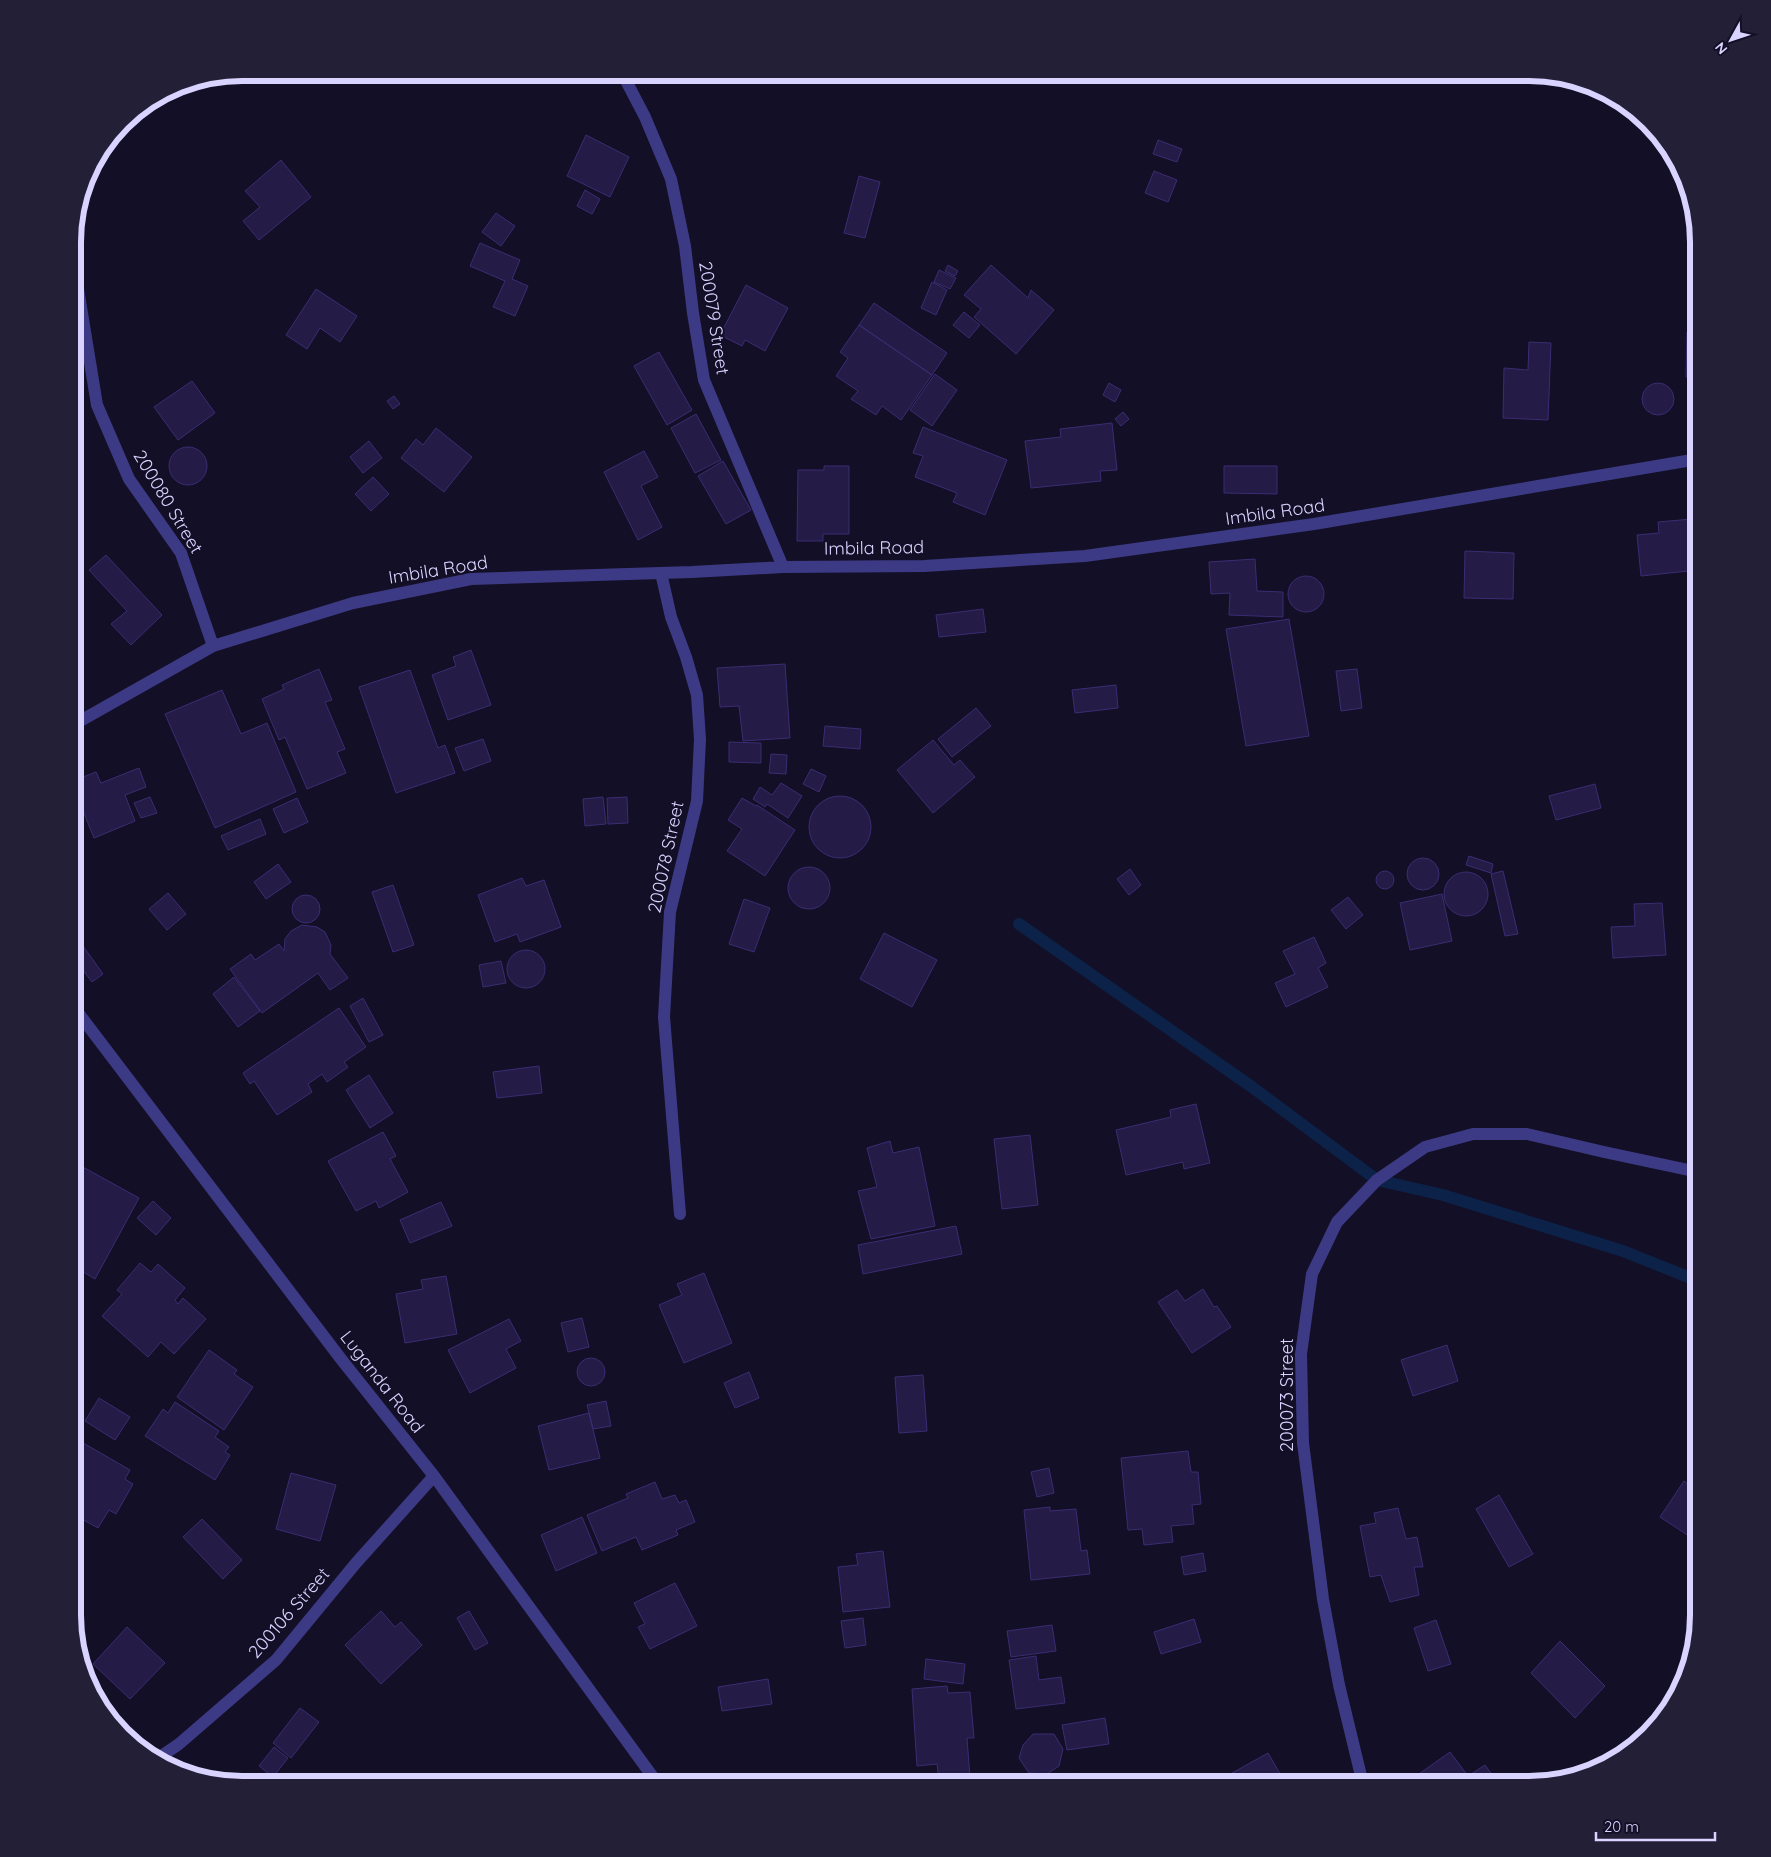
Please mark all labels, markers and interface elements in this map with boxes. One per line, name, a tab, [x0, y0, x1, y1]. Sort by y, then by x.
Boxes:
north arrow	[1706, 15, 1756, 65]
text: N	[1711, 39, 1731, 58]
street label: 200079 Street	[694, 260, 735, 376]
street label: 200080 Street	[129, 446, 208, 558]
street label: Imbila Road	[1224, 493, 1326, 530]
street label: Imbila Road	[824, 535, 924, 560]
street label: Imbila Road	[387, 550, 489, 589]
street label: 200078 Street	[642, 799, 689, 915]
street label: Luganda Road	[335, 1326, 429, 1437]
street label: 200073 Street	[1275, 1338, 1298, 1452]
street label: 200106 Street	[243, 1563, 334, 1663]
scale bar	[1596, 1810, 1715, 1842]
text: 20 m	[1604, 1817, 1639, 1836]

